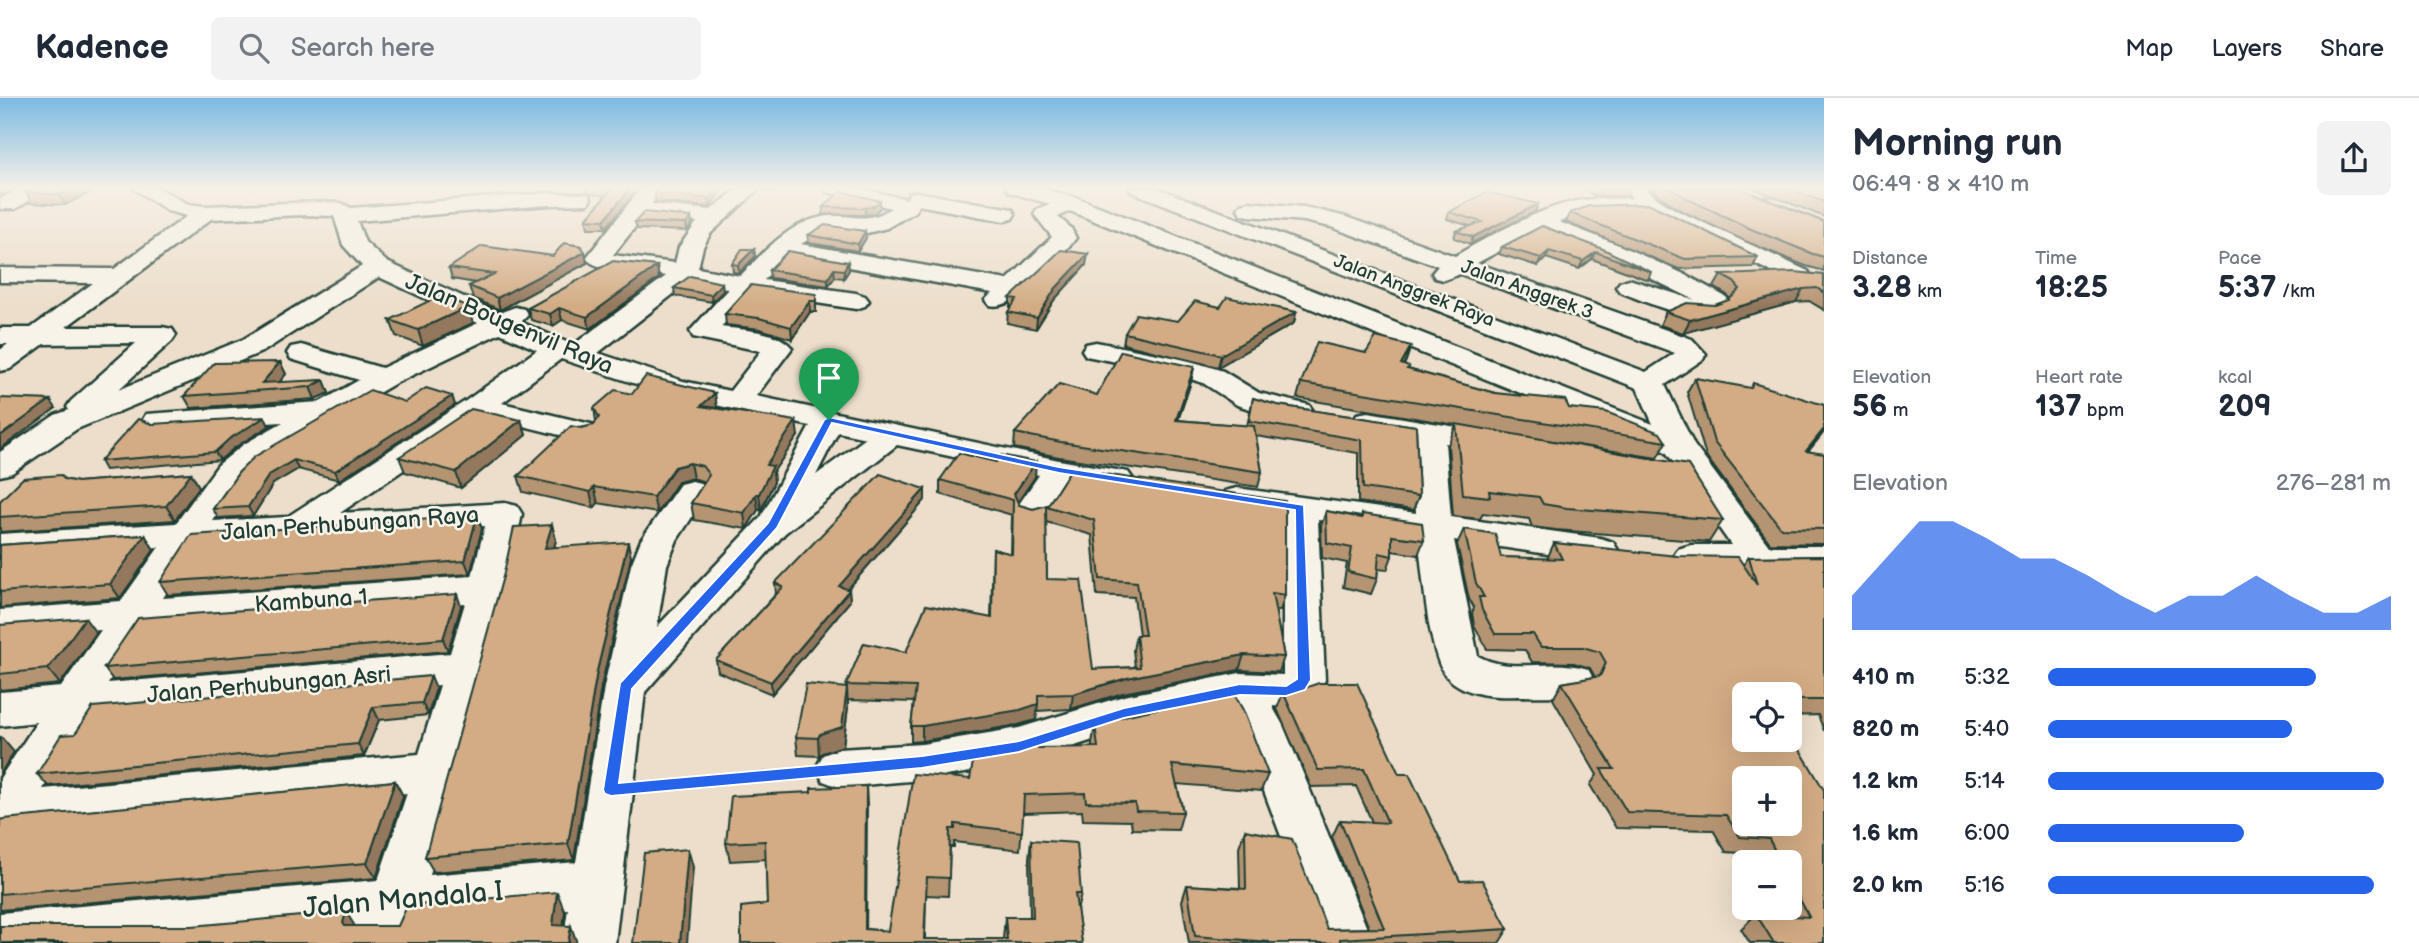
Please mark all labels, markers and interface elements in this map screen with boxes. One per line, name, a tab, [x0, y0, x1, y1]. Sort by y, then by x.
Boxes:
search box	[211, 17, 701, 80]
text: Kadence	[35, 28, 169, 68]
icon: search	[235, 29, 273, 67]
text: Search here	[291, 33, 435, 64]
text: Map	[2125, 34, 2173, 63]
text: Layers	[2211, 34, 2282, 63]
text: Share	[2320, 34, 2384, 63]
text: Morning run	[1852, 121, 2063, 166]
button: share	[2317, 121, 2391, 195]
text: 06:49 · 8 × 410 m	[1852, 170, 2029, 198]
text: Distance	[1852, 247, 1928, 270]
text: Time	[2035, 247, 2077, 270]
text: Pace	[2218, 247, 2261, 270]
street label: Jalan Anggrek Raya	[1330, 250, 1498, 332]
street label: Jalan Anggrek 3	[1458, 255, 1596, 325]
street label: Jalan Bougenvil Raya	[401, 268, 617, 380]
text: 3.28	[1852, 270, 1912, 306]
text: 18:25	[2035, 270, 2108, 306]
text: 5:37	[2218, 270, 2277, 306]
text: km	[1912, 280, 1942, 303]
text: /km	[2277, 280, 2315, 303]
pin	[799, 348, 859, 420]
icon: arrive	[810, 359, 848, 397]
text: Elevation	[1852, 366, 1931, 389]
text: Heart rate	[2035, 366, 2123, 389]
text: kcal	[2218, 366, 2252, 389]
text: 56	[1852, 389, 1888, 425]
text: 137	[2035, 389, 2082, 425]
text: 209	[2218, 389, 2272, 425]
text: m	[1888, 399, 1908, 422]
text: bpm	[2082, 399, 2124, 422]
text: Elevation	[1852, 469, 1948, 497]
text: 276–281 m	[2276, 469, 2391, 497]
street label: Jalan Perhubungan Raya	[220, 501, 480, 547]
street label: Kambuna 1	[253, 583, 369, 619]
street label: Jalan Perhubungan Asri	[146, 660, 392, 710]
text: 410 m	[1852, 663, 1915, 691]
text: 5:32	[1964, 663, 2010, 691]
map controls	[1732, 682, 1802, 920]
button: locate	[1732, 682, 1802, 752]
text: 820 m	[1852, 715, 1919, 743]
text: 5:40	[1964, 715, 2009, 743]
button: +	[1732, 766, 1802, 836]
text: 1.2 km	[1852, 767, 1918, 795]
text: 5:14	[1964, 767, 2005, 795]
text: 1.6 km	[1852, 819, 1919, 847]
text: 6:00	[1964, 819, 2010, 847]
button: −	[1732, 850, 1802, 920]
text: 2.0 km	[1852, 871, 1923, 899]
text: 5:16	[1964, 871, 2005, 899]
street label: Jalan Mandala I	[301, 875, 505, 925]

